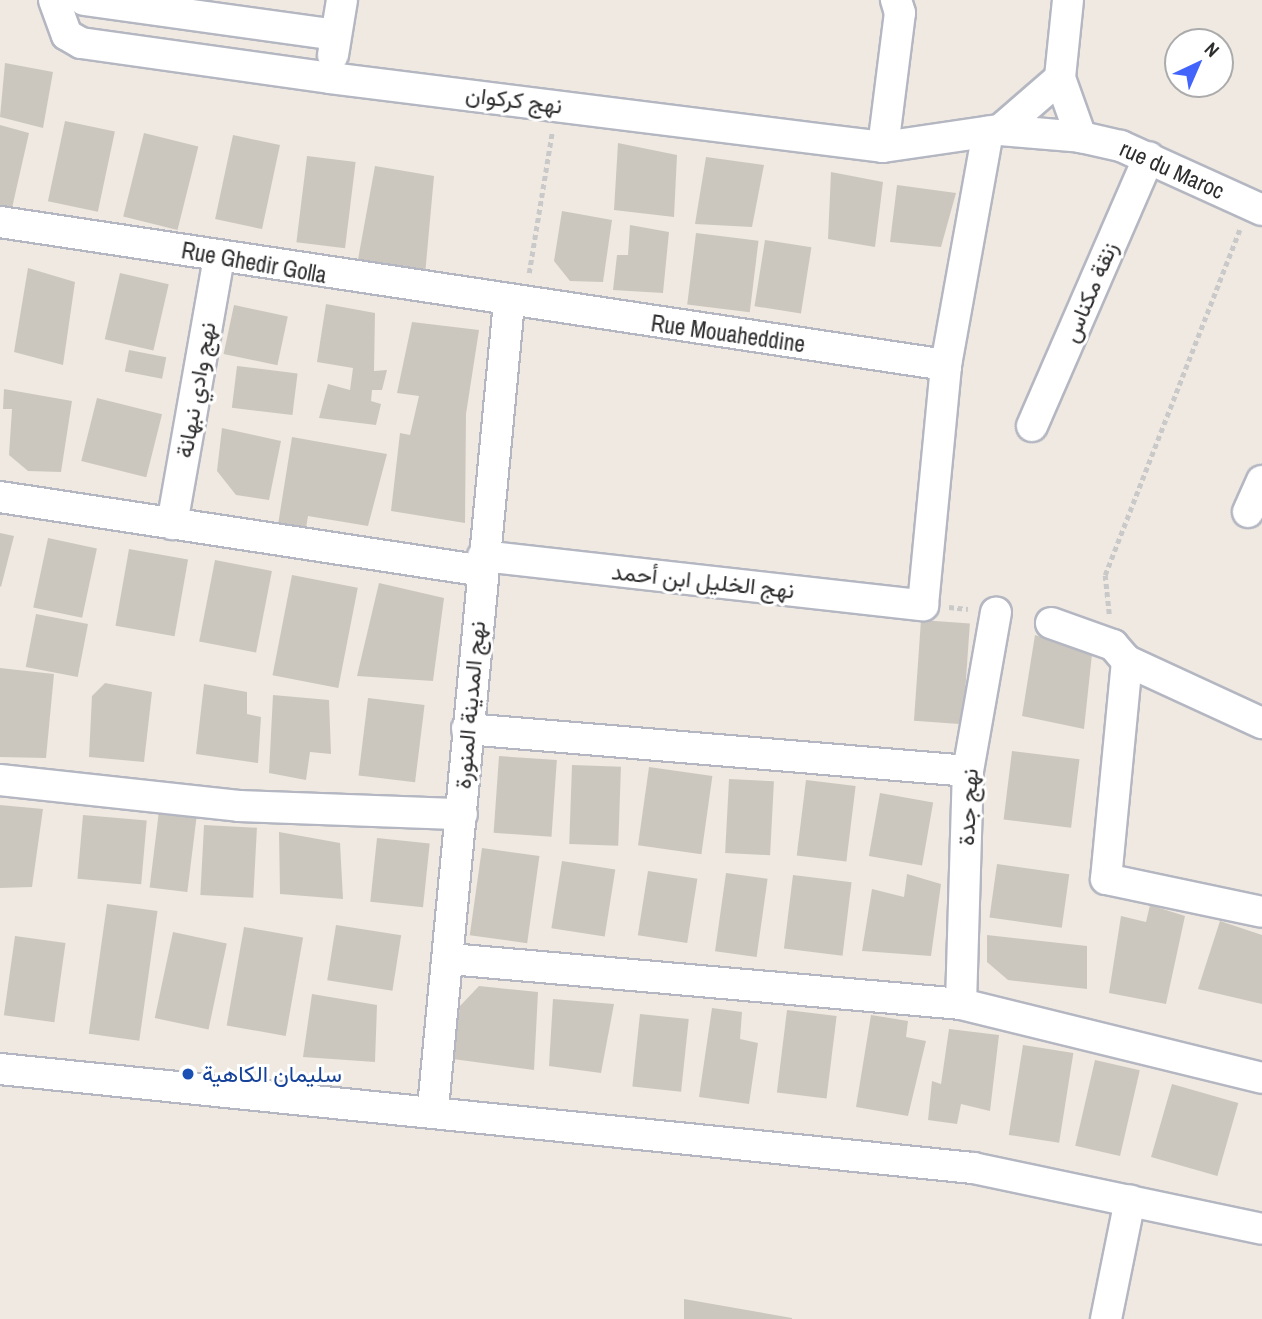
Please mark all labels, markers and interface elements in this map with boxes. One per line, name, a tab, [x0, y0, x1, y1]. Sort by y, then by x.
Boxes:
north arrow	[1164, 28, 1234, 98]
text: N	[1199, 36, 1225, 63]
street label: نهج كركوان	[464, 80, 564, 120]
street label: rue du Maroc	[1116, 135, 1228, 205]
street label: Rue Ghedir Golla	[179, 237, 329, 289]
street label: زنقة مكناس	[1057, 238, 1123, 346]
street label: Rue Mouaheddine	[649, 310, 807, 358]
street label: نهج وادي نبهانة	[170, 320, 222, 460]
street label: نهج الخليل ابن أحمد	[610, 558, 796, 604]
street label: نهج المدينة المنورة	[449, 620, 491, 790]
street label: نهج جدة	[952, 768, 984, 846]
place label: سليمان الكاهية	[202, 1060, 342, 1088]
marker: سليمان الكاهية	[180, 1066, 196, 1082]

